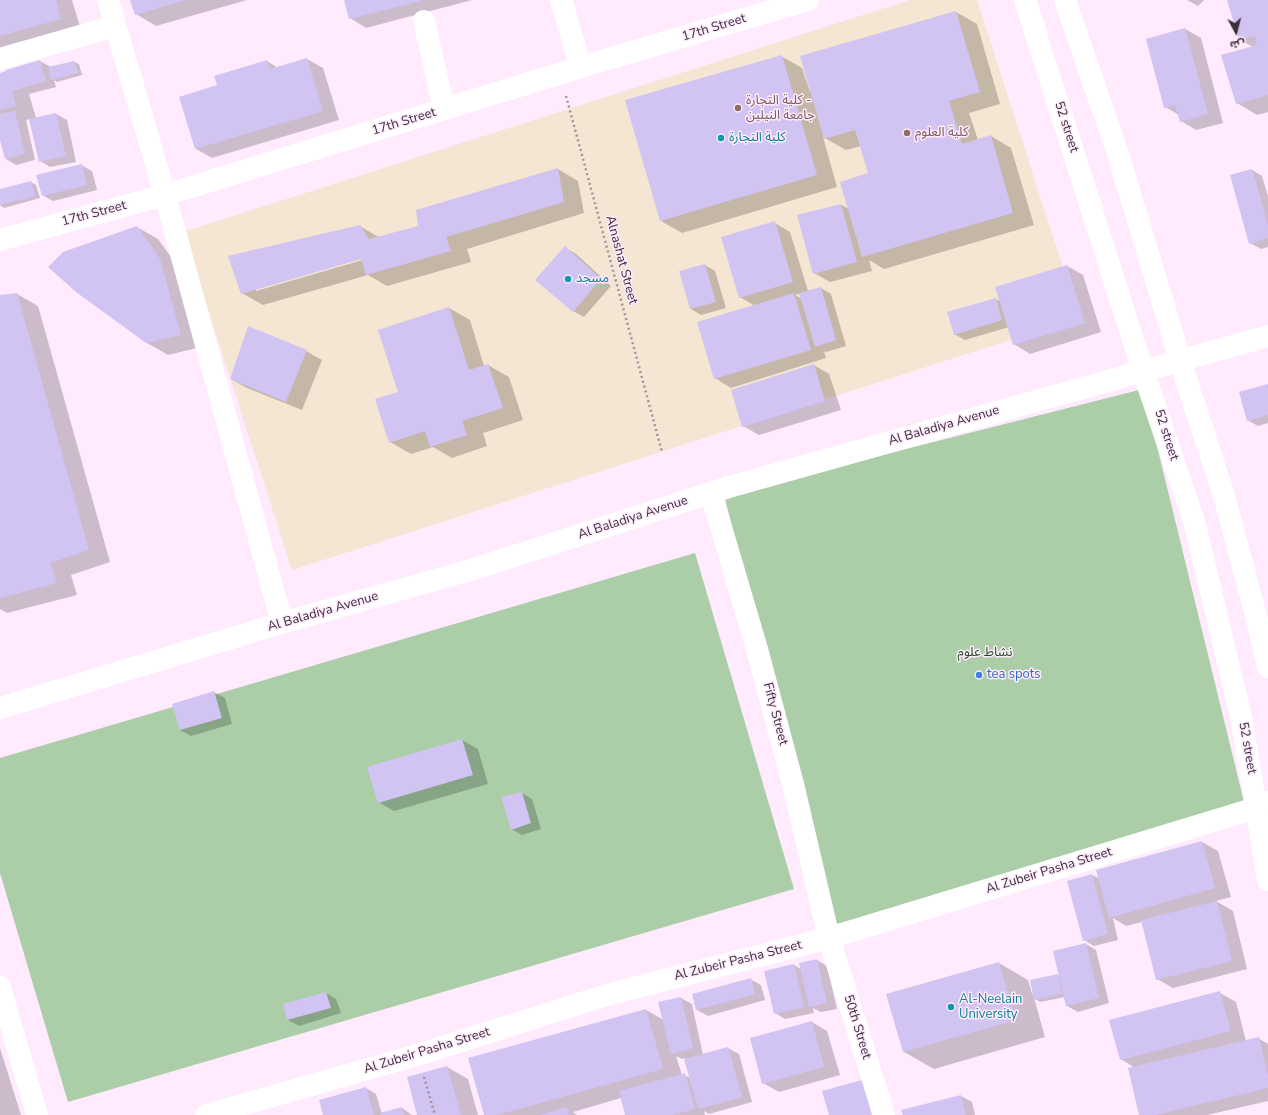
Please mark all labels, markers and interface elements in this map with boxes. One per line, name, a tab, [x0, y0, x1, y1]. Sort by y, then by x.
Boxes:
street label: 17th Street	[680, 11, 748, 45]
north arrow	[1216, 12, 1256, 52]
text: ش	[1229, 36, 1246, 53]
place label: كلية التجارة - جامعة النيلين	[746, 93, 815, 124]
street label: 52 street	[1050, 100, 1082, 154]
marker: كلية التجارة - جامعة النيلين	[733, 103, 743, 113]
street label: 17th Street	[370, 105, 438, 139]
place label: كلية العلوم	[915, 125, 968, 141]
marker: كلية العلوم	[902, 128, 912, 138]
place label: كلية التجارة	[729, 130, 786, 146]
marker: كلية التجارة	[716, 133, 726, 143]
street label: 17th Street	[60, 198, 128, 230]
street label: Alnashat Street	[602, 214, 640, 306]
place label: مسجد	[576, 271, 609, 287]
marker: مسجد	[563, 274, 573, 284]
street label: Al Baladiya Avenue	[887, 403, 1001, 449]
street label: 52 street	[1150, 408, 1182, 462]
street label: Al Baladiya Avenue	[576, 493, 690, 543]
street label: Al Baladiya Avenue	[266, 589, 380, 635]
park label: نشاط علوم	[958, 645, 1012, 661]
place label: tea spots	[987, 667, 1040, 683]
marker: tea spots	[974, 670, 984, 680]
street label: Fifty Street	[759, 681, 791, 747]
street label: 52 street	[1235, 721, 1259, 775]
street label: Al Zubeir Pasha Street	[984, 844, 1114, 898]
street label: Al Zubeir Pasha Street	[672, 938, 804, 984]
place label: Al-Neelain University	[959, 992, 1022, 1023]
street label: 50th Street	[840, 993, 874, 1061]
marker: Al-Neelain University	[946, 1002, 956, 1012]
street label: Al Zubeir Pasha Street	[362, 1024, 492, 1078]

